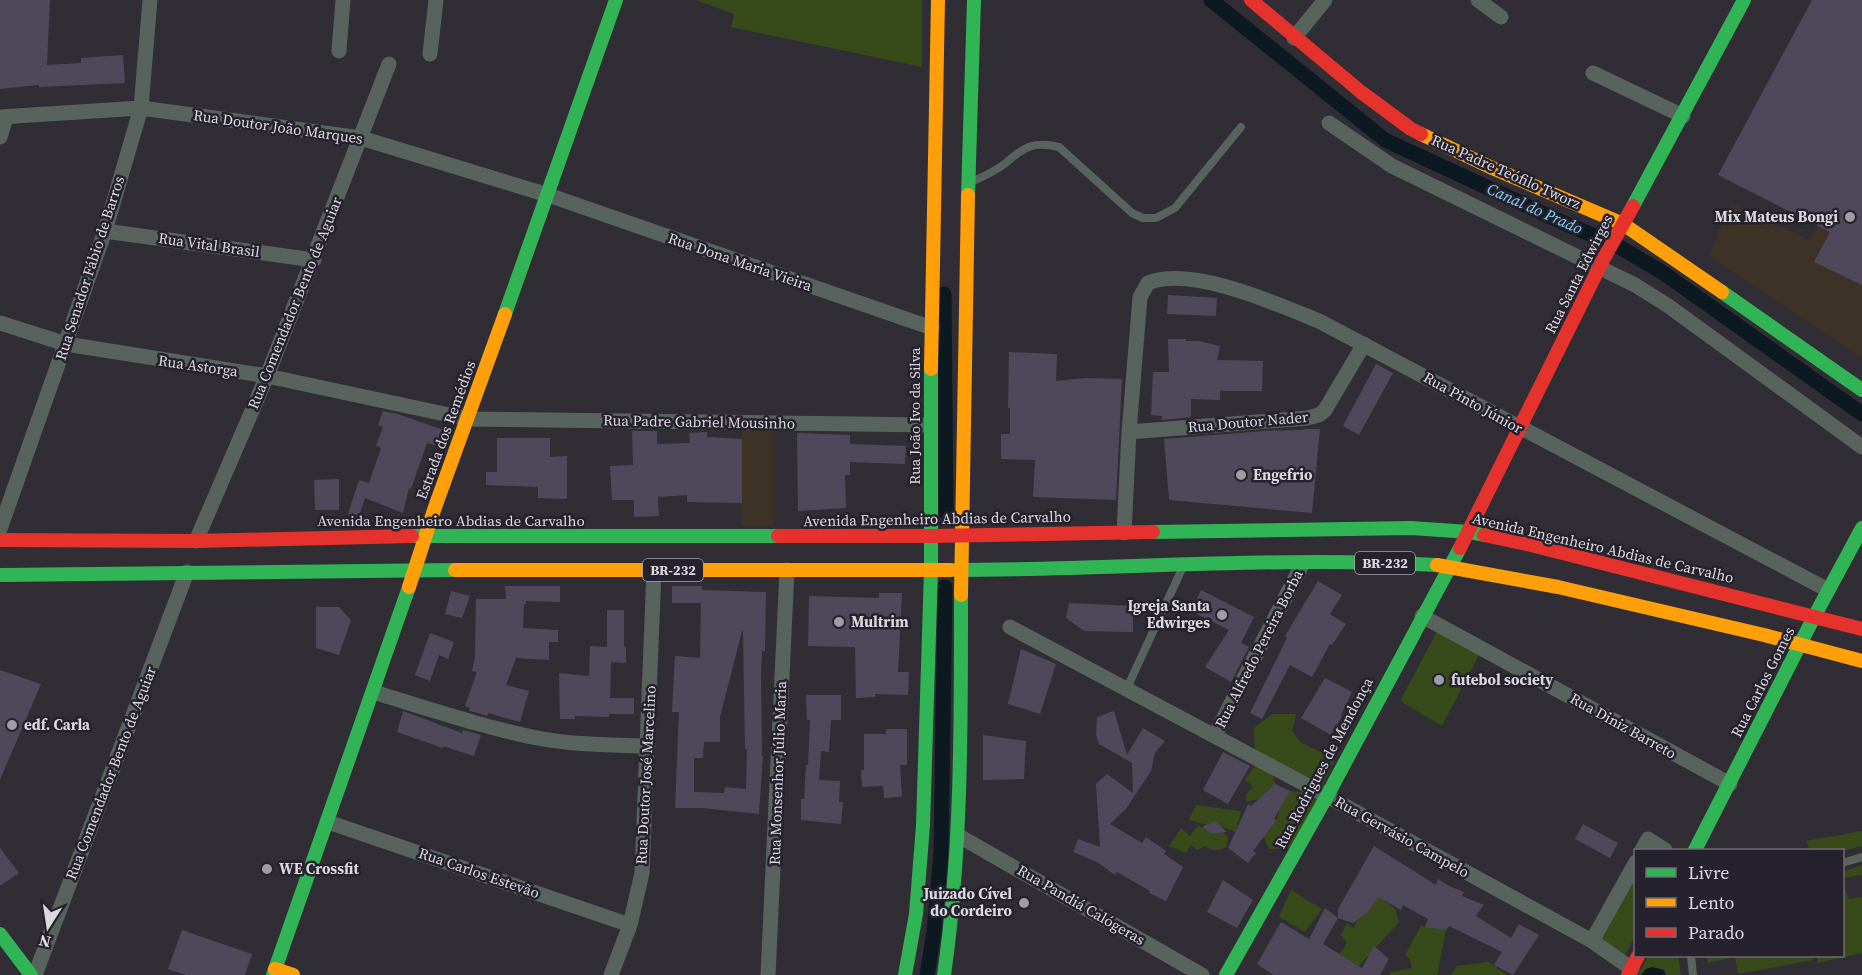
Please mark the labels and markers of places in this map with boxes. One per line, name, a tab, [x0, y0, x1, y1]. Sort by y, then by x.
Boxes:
place label: Mix Mateus Bongi	[1714, 206, 1838, 227]
marker: Mix Mateus Bongi	[1843, 210, 1857, 224]
place label: Engefrio	[1253, 464, 1313, 485]
marker: Engefrio	[1234, 468, 1248, 482]
place label: Igreja Santa Edwirges	[1127, 595, 1211, 633]
marker: Igreja Santa Edwirges	[1215, 608, 1229, 622]
place label: Multrim	[851, 611, 909, 632]
marker: Multrim	[832, 615, 846, 629]
place label: futebol society	[1451, 669, 1553, 690]
marker: futebol society	[1432, 673, 1446, 687]
place label: edf. Carla	[24, 714, 91, 735]
marker: edf. Carla	[5, 718, 19, 732]
place label: WE Crossfit	[279, 858, 359, 879]
marker: WE Crossfit	[260, 862, 274, 876]
place label: Juizado Cível do Cordeiro	[922, 883, 1013, 921]
marker: Juizado Cível do Cordeiro	[1017, 896, 1031, 910]

